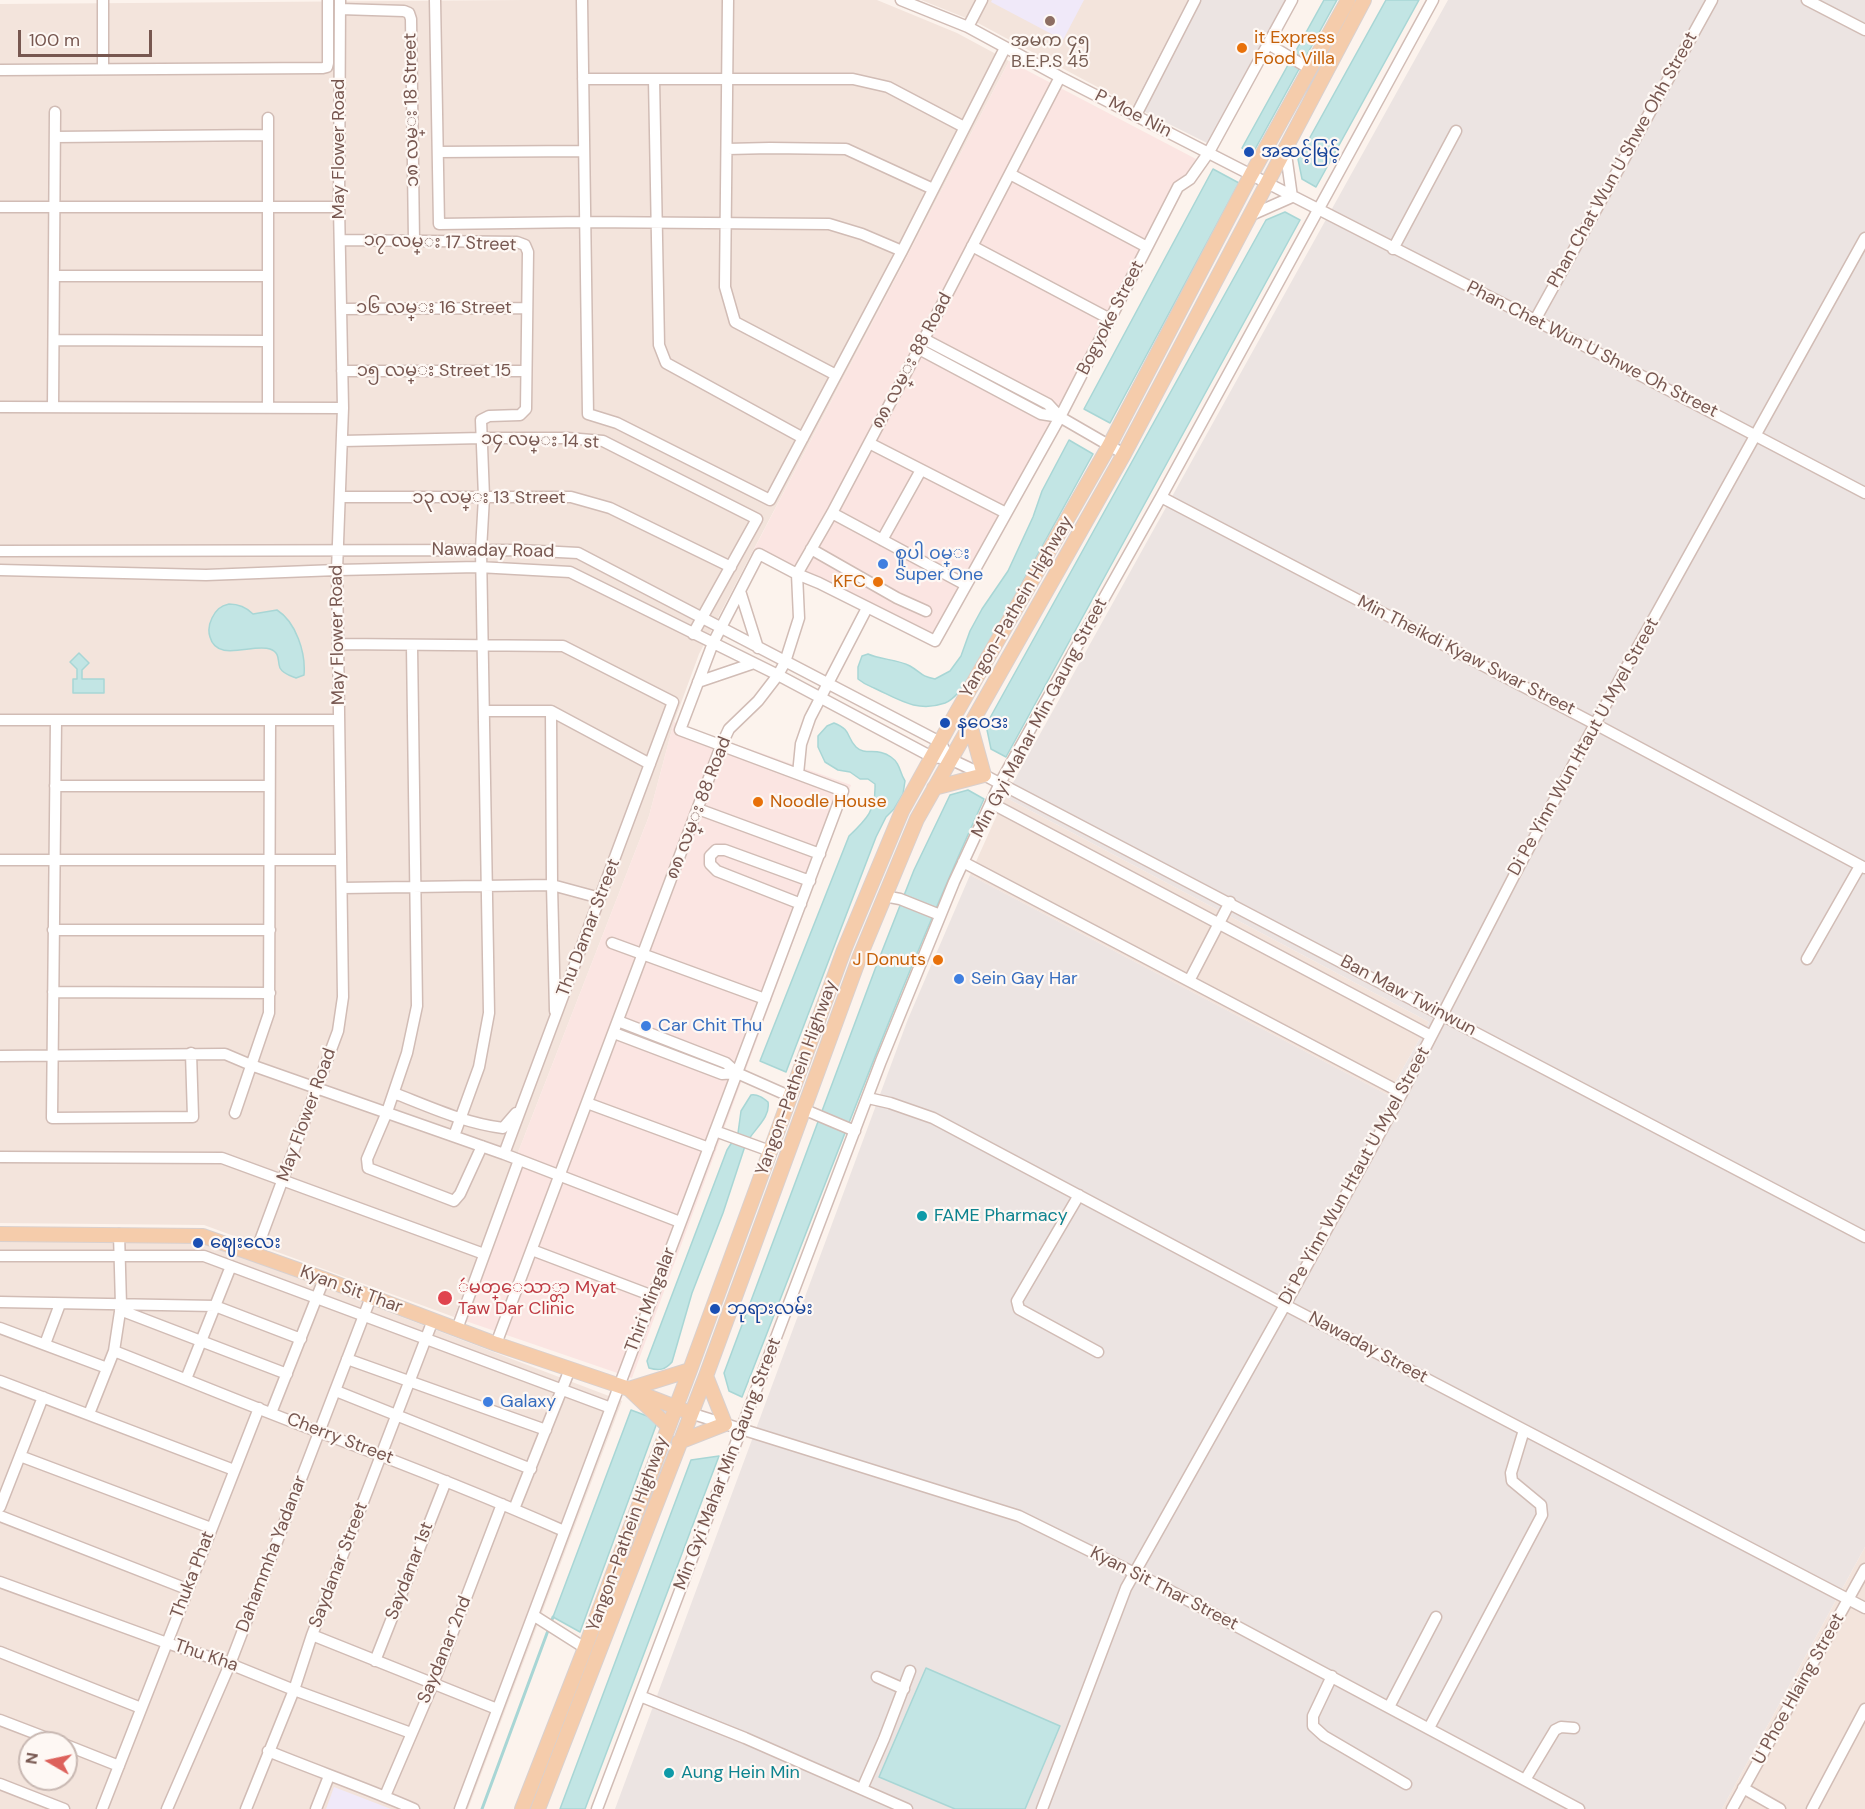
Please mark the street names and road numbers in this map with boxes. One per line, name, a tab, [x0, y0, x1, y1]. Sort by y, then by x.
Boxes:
street label: Phan Chat Wun U Shwe Ohh Street	[1543, 28, 1703, 292]
street label: ၁၈ လမ္း 18 Street	[400, 33, 424, 187]
street label: May Flower Road	[328, 79, 350, 219]
street label: P Moe Nin	[1091, 86, 1175, 142]
street label: ၁၇ လမ္း 17 Street	[363, 230, 517, 256]
street label: Bogyoke Street	[1073, 257, 1149, 379]
street label: Phan Chet Wun U Shwe Oh Street	[1463, 277, 1721, 423]
street label: ၈၈ လမ္း 88 Road	[867, 289, 957, 433]
street label: ၁၆ လမ္း 16 Street	[356, 297, 512, 319]
street label: ၁၅ လမ္း Street 15	[357, 360, 511, 382]
street label: ၁၄ လမ္း 14 st	[481, 428, 599, 454]
street label: ၁၃ လမ္း 13 Street	[412, 487, 566, 509]
street label: Yangon-Pathein Highway	[956, 512, 1078, 702]
street label: Nawaday Road	[431, 539, 555, 563]
street label: May Flower Road	[326, 565, 350, 705]
street label: Min Theikdi Kyaw Swar Street	[1353, 592, 1579, 720]
street label: Min Gyi Mahar Min Gaung Street	[967, 594, 1113, 842]
street label: Di Pe Yinn Wun Htaut U Myel Street	[1504, 614, 1664, 880]
street label: ၈၈ လမ္း 88 Road	[662, 734, 736, 882]
street label: Thu Damar Street	[553, 856, 625, 1000]
street label: Ban Maw Twinwun	[1336, 951, 1480, 1041]
street label: Yangon-Pathein Highway	[752, 977, 842, 1179]
street label: Di Pe Yinn Wun Htaut U Myel Street	[1275, 1043, 1435, 1309]
street label: May Flower Road	[273, 1045, 341, 1185]
street label: Thiri Mingalar	[621, 1244, 681, 1356]
street label: Kyan Sit Thar	[297, 1261, 405, 1319]
street label: Nawaday Street	[1305, 1308, 1431, 1388]
street label: Min Gyi Mahar Min Gaung Street	[670, 1335, 786, 1593]
street label: Cherry Street	[284, 1409, 396, 1469]
street label: Yangon-Pathein Highway	[583, 1433, 673, 1635]
street label: Dahammha Yadanar	[232, 1473, 312, 1635]
street label: Saydanar Street	[305, 1499, 373, 1631]
street label: Saydanar 1st	[381, 1519, 439, 1623]
street label: Thuka Phat	[166, 1528, 220, 1622]
street label: Kyan Sit Thar Street	[1086, 1542, 1242, 1636]
street label: Saydanar 2nd	[414, 1593, 476, 1707]
street label: U Phoe Hlaing Street	[1748, 1610, 1850, 1768]
street label: Thu Kha	[171, 1635, 241, 1677]

